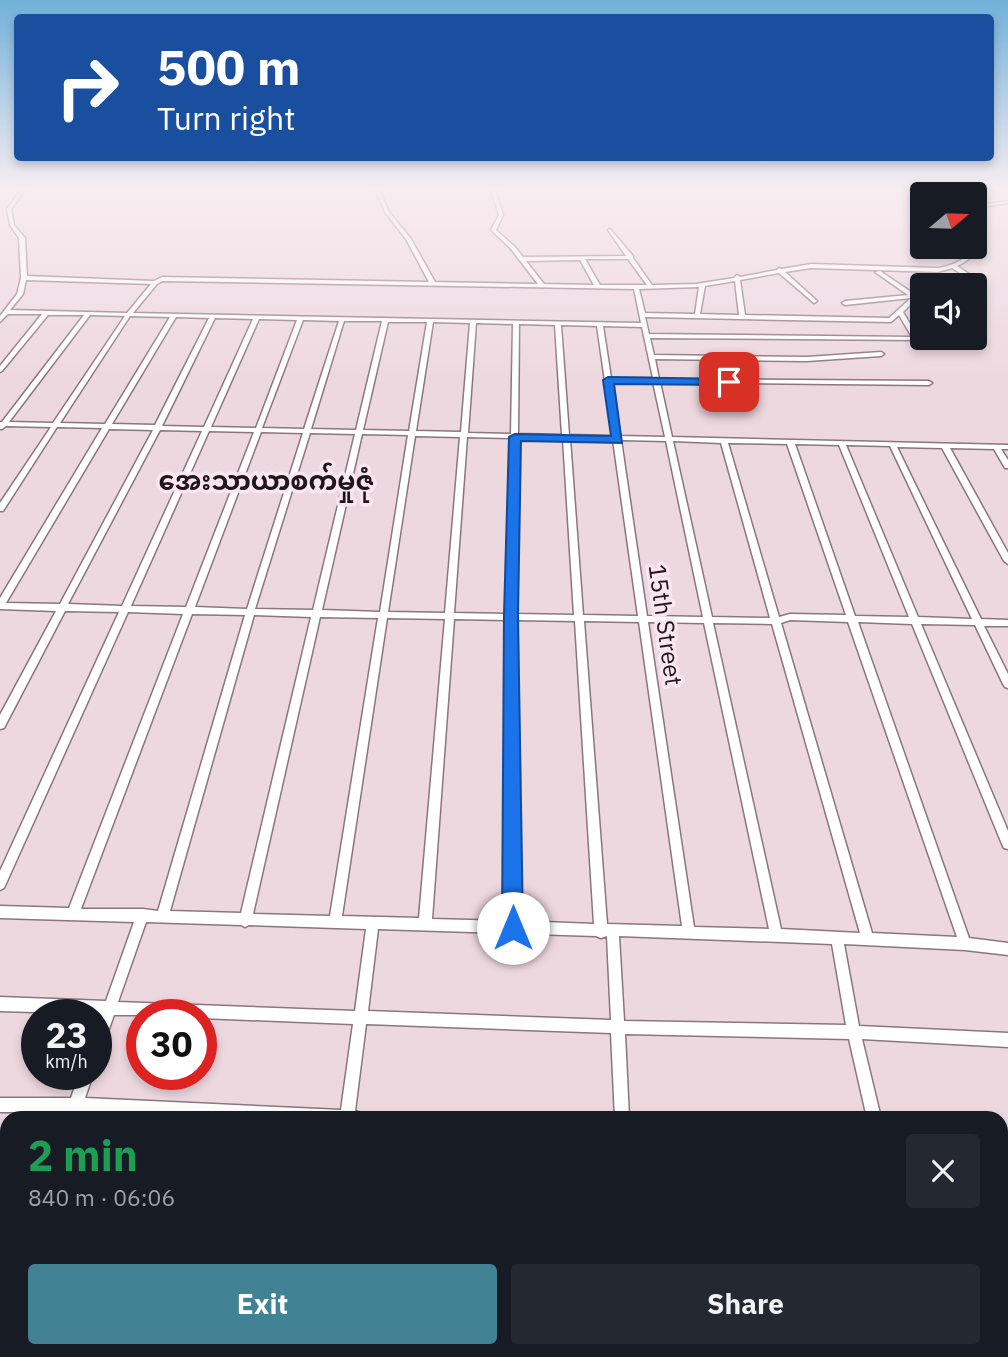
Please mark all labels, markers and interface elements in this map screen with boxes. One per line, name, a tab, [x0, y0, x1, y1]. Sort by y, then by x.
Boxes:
text: 500 m	[157, 35, 301, 98]
icon: right	[42, 42, 133, 133]
text: Turn right	[157, 97, 295, 139]
north arrow	[910, 182, 987, 259]
map controls	[910, 182, 987, 350]
button: sound	[910, 273, 987, 350]
pin	[699, 352, 759, 412]
icon: arrive	[710, 363, 748, 401]
district label: အေးသာယာစက်မှုဇုံ	[158, 462, 374, 503]
street label: 15th Street	[642, 562, 690, 688]
position arrow	[476, 891, 550, 965]
speed limit sign: 30	[126, 999, 217, 1090]
text: 23	[45, 1012, 88, 1058]
text: km/h	[45, 1050, 88, 1073]
text: 2 min	[28, 1128, 138, 1183]
button: close	[906, 1134, 980, 1208]
text: 840 m · 06:06	[28, 1182, 175, 1212]
button: Exit	[28, 1264, 497, 1344]
button: Share	[511, 1264, 980, 1344]

